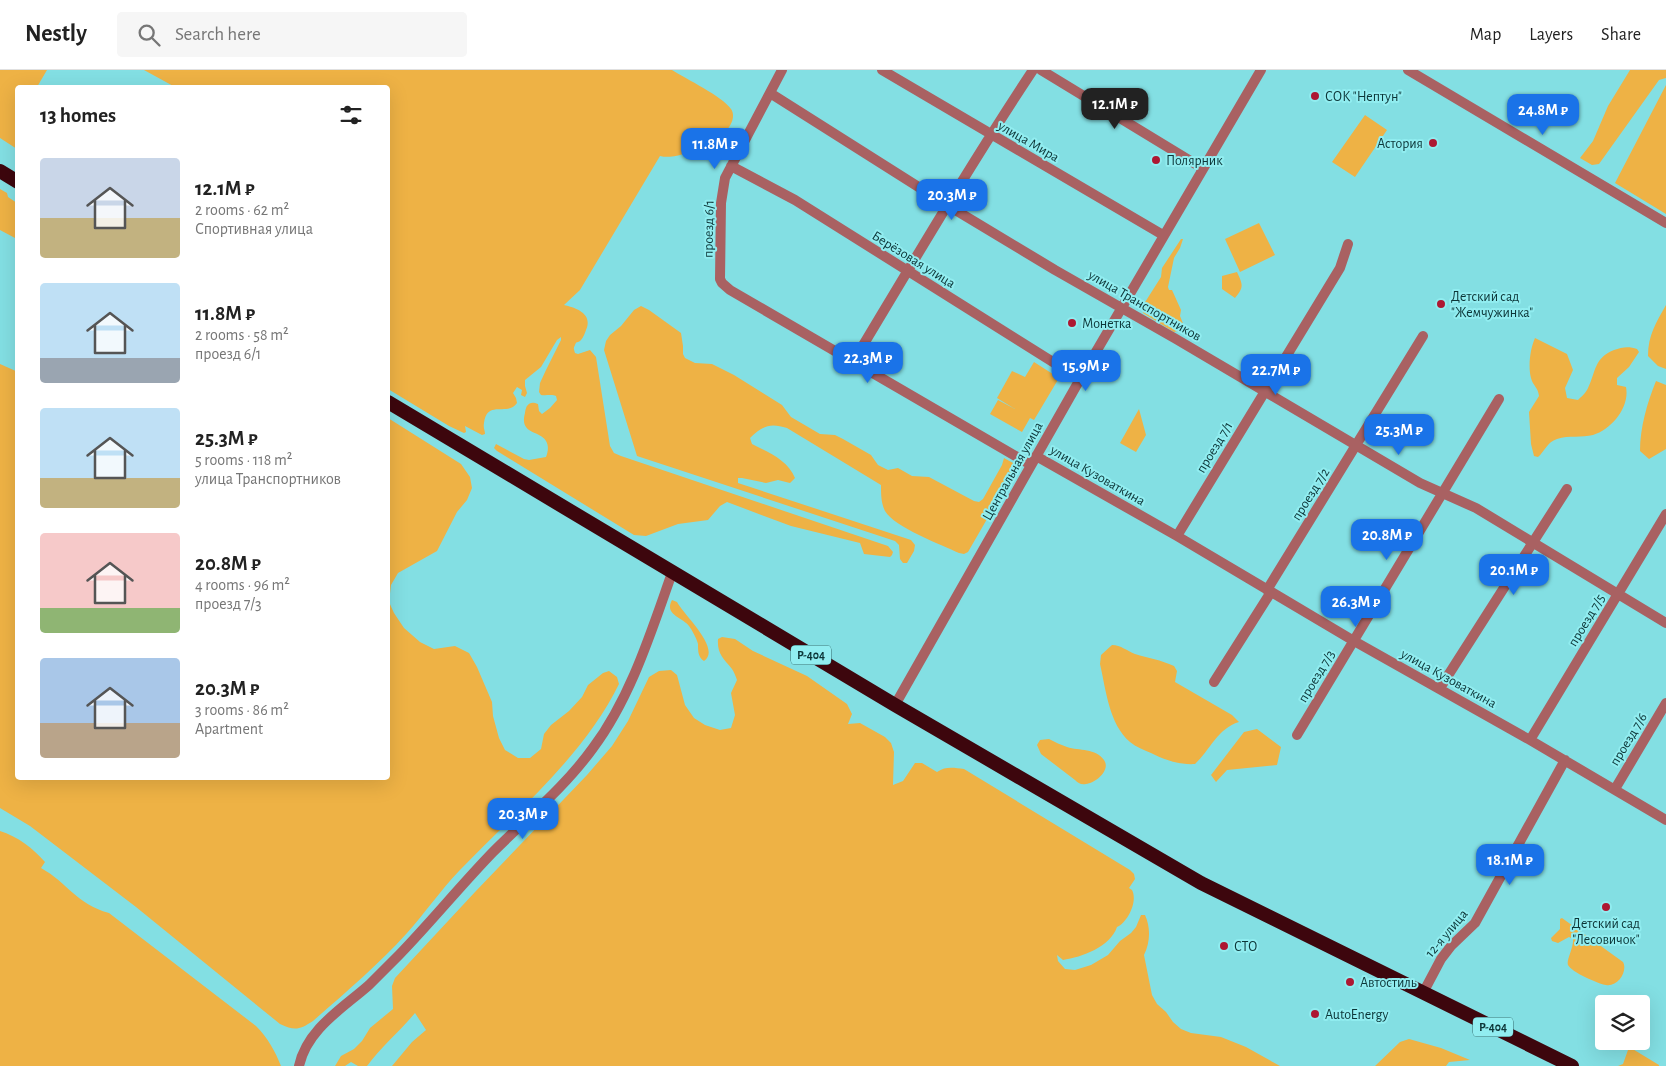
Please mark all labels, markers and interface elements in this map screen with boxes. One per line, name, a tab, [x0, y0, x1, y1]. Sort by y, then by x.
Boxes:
search box	[117, 12, 467, 57]
icon: search	[135, 21, 163, 49]
text: Nestly	[25, 22, 87, 46]
text: Search here	[175, 25, 261, 44]
text: Map	[1470, 26, 1501, 44]
text: Layers	[1529, 26, 1573, 44]
text: Share	[1601, 26, 1641, 44]
pin: 12.1M ₽	[1069, 88, 1161, 130]
marker: СОК "Нептун"	[1309, 90, 1321, 102]
place label: СОК "Нептун"	[1325, 90, 1402, 104]
pin: 24.8M ₽	[1497, 93, 1589, 136]
text: 12.1M ₽	[1092, 96, 1138, 112]
icon: filters	[337, 101, 365, 129]
text: 24.8M ₽	[1518, 102, 1568, 118]
text: 13 homes	[40, 105, 116, 126]
street label: улица Мира	[995, 118, 1062, 165]
pin: 11.8M ₽	[669, 128, 761, 170]
text: 11.8M ₽	[692, 136, 738, 152]
place label: Астория	[1377, 137, 1423, 151]
marker: Астория	[1427, 137, 1439, 149]
marker: Полярник	[1150, 154, 1162, 166]
place label: Полярник	[1166, 154, 1223, 168]
icon: home	[80, 178, 140, 238]
text: 12.1M ₽	[195, 178, 255, 199]
pin: 20.3M ₽	[906, 178, 998, 221]
text: 20.3M ₽	[927, 187, 977, 203]
street label: проезд 6/1	[701, 200, 717, 258]
text: 2 rooms · 62 m²	[195, 202, 289, 218]
text: Спортивная улица	[195, 221, 313, 237]
street label: Берёзовая улица	[869, 229, 958, 291]
street label: улица Транспортников	[1085, 267, 1203, 344]
place label: Детский сад "Жемчужинка"	[1451, 290, 1533, 320]
marker: Детский сад "Жемчужинка"	[1435, 298, 1447, 310]
icon: home	[80, 303, 140, 363]
text: 11.8M ₽	[195, 303, 255, 324]
marker: Монетка	[1066, 317, 1078, 329]
place label: Монетка	[1082, 317, 1132, 331]
text: 2 rooms · 58 m²	[195, 327, 289, 343]
pin: 22.3M ₽	[822, 342, 914, 384]
text: проезд 6/1	[195, 346, 261, 362]
text: 22.3M ₽	[844, 350, 892, 366]
pin: 15.9M ₽	[1040, 350, 1132, 392]
pin: 22.7M ₽	[1230, 354, 1322, 396]
text: 15.9M ₽	[1063, 358, 1109, 374]
text: 22.7M ₽	[1252, 362, 1300, 378]
pin: 25.3M ₽	[1353, 414, 1445, 456]
street label: Центральная улица	[980, 419, 1046, 523]
street label: проезд 7/1	[1194, 419, 1236, 476]
text: 25.3M ₽	[1375, 422, 1423, 438]
icon: home	[80, 428, 140, 488]
text: 25.3M ₽	[195, 428, 258, 449]
street label: улица Кузоваткина	[1047, 443, 1148, 509]
text: 5 rooms · 118 m²	[195, 452, 292, 468]
street label: проезд 7/2	[1289, 466, 1332, 523]
text: улица Транспортников	[195, 471, 341, 487]
pin: 20.8M ₽	[1341, 518, 1433, 561]
text: 20.8M ₽	[1362, 527, 1412, 543]
icon: home	[80, 553, 140, 613]
text: 20.8M ₽	[195, 553, 261, 574]
pin: 20.1M ₽	[1468, 554, 1560, 596]
text: 20.1M ₽	[1490, 562, 1538, 578]
text: 4 rooms · 96 m²	[195, 577, 290, 593]
pin: 26.3M ₽	[1310, 586, 1402, 628]
street label: проезд 7/5	[1566, 592, 1608, 649]
text: 26.3M ₽	[1332, 594, 1380, 610]
text: проезд 7/3	[195, 596, 262, 612]
road number: Р-404	[791, 646, 831, 664]
street label: улица Кузоваткина	[1397, 646, 1499, 711]
street label: проезд 7/3	[1296, 648, 1338, 705]
icon: home	[80, 678, 140, 738]
text: 20.3M ₽	[195, 678, 259, 699]
text: 3 rooms · 86 m²	[195, 702, 289, 718]
street label: проезд 7/6	[1608, 711, 1650, 768]
text: Apartment	[195, 721, 263, 737]
pin: 20.3M ₽	[477, 798, 569, 840]
text: 20.3M ₽	[498, 806, 548, 822]
pin: 18.1M ₽	[1464, 844, 1556, 886]
text: 18.1M ₽	[1487, 852, 1533, 868]
marker: Детский сад "Лесовичок"	[1600, 901, 1612, 913]
street label: 12-я улица	[1423, 907, 1471, 960]
place label: Детский сад "Лесовичок"	[1572, 917, 1640, 947]
marker: СТО	[1218, 940, 1230, 952]
place label: СТО	[1234, 940, 1257, 954]
marker: Автостиль	[1344, 976, 1356, 988]
place label: Автостиль	[1360, 976, 1417, 990]
map controls	[1595, 995, 1650, 1050]
button: layers	[1595, 995, 1650, 1050]
marker: AutoEnergy	[1309, 1008, 1321, 1020]
place label: AutoEnergy	[1325, 1008, 1388, 1022]
road number: Р-404	[1473, 1018, 1513, 1036]

